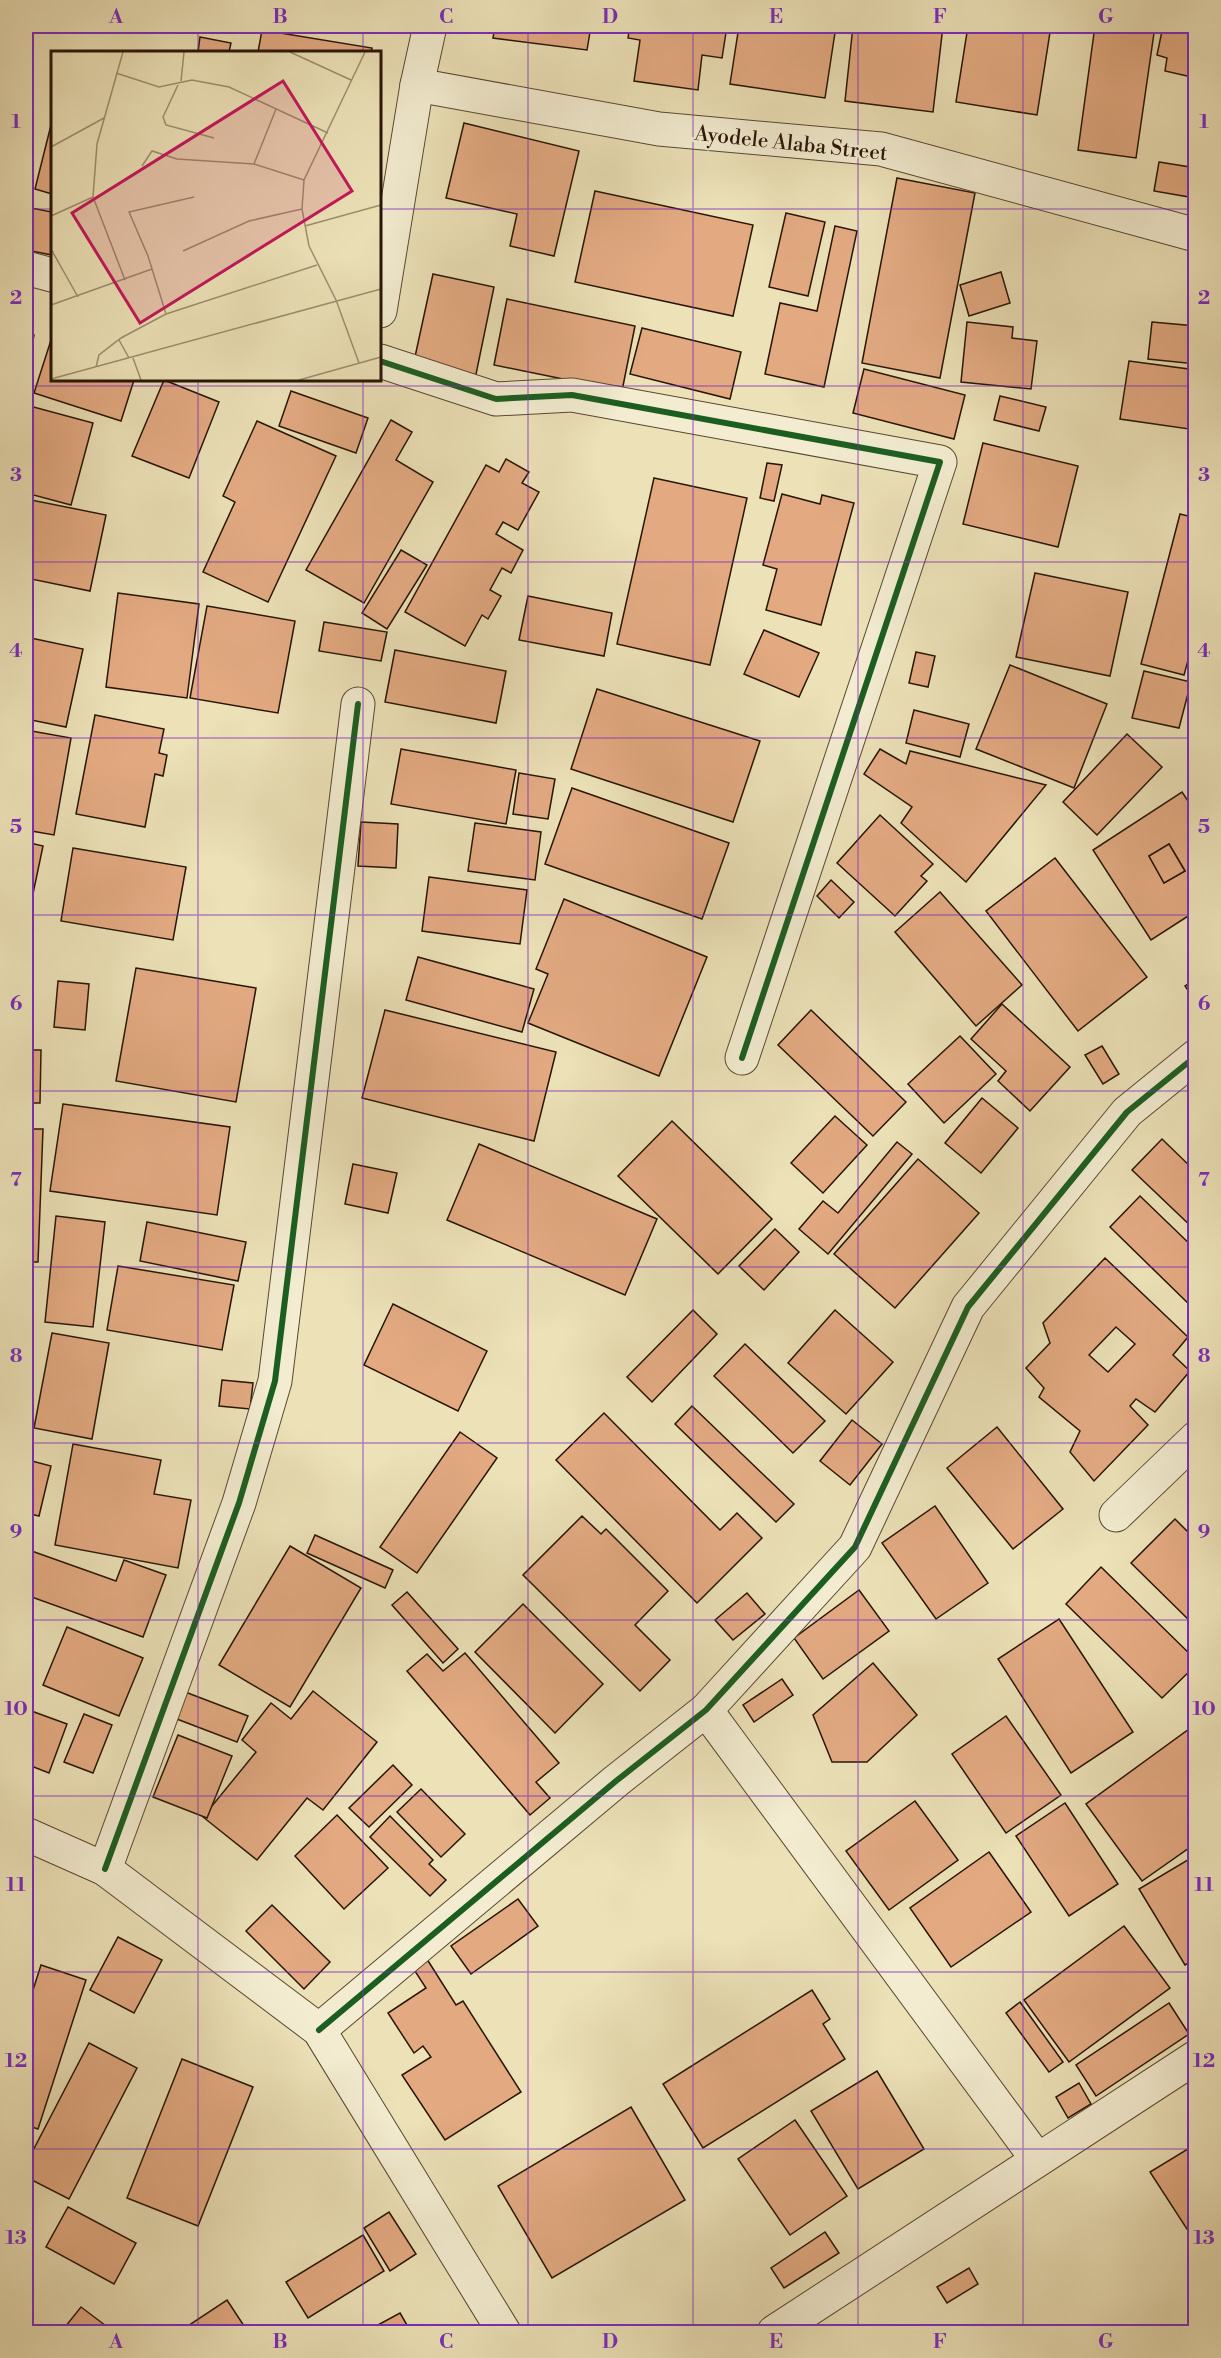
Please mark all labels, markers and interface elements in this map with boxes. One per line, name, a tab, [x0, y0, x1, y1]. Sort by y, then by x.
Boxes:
text: A	[108, 5, 124, 30]
text: B	[272, 5, 288, 30]
text: C	[439, 5, 453, 30]
text: D	[602, 5, 618, 30]
text: E	[769, 5, 783, 30]
text: F	[933, 5, 947, 30]
text: G	[1098, 5, 1114, 30]
inset map	[51, 51, 381, 381]
text: 1	[11, 110, 21, 135]
text: 1	[1199, 110, 1209, 135]
street label: Ayodele Alaba Street	[692, 121, 889, 167]
text: 2	[10, 286, 22, 311]
text: 2	[1198, 286, 1210, 311]
text: 3	[10, 463, 22, 488]
text: 3	[1198, 463, 1210, 488]
text: 4	[9, 639, 23, 664]
text: 4	[1197, 639, 1211, 664]
text: 5	[10, 815, 22, 840]
text: 5	[1198, 815, 1210, 840]
text: 6	[10, 992, 23, 1017]
text: 6	[1198, 992, 1211, 1017]
text: 7	[10, 1168, 22, 1193]
text: 7	[1198, 1168, 1210, 1193]
text: 8	[10, 1344, 23, 1369]
text: 8	[1198, 1344, 1211, 1369]
text: 9	[10, 1520, 22, 1545]
text: 9	[1198, 1520, 1210, 1545]
text: 10	[4, 1697, 28, 1722]
text: 10	[1192, 1697, 1216, 1722]
text: 11	[6, 1873, 26, 1898]
text: 11	[1194, 1873, 1214, 1898]
text: 12	[5, 2049, 27, 2074]
text: 12	[1193, 2049, 1215, 2074]
text: 13	[5, 2226, 27, 2251]
text: 13	[1193, 2226, 1215, 2251]
text: A	[108, 2330, 124, 2355]
text: B	[272, 2330, 288, 2355]
text: C	[439, 2330, 453, 2355]
text: D	[602, 2330, 618, 2355]
text: E	[769, 2330, 783, 2355]
text: F	[933, 2330, 947, 2355]
text: G	[1098, 2330, 1114, 2355]

